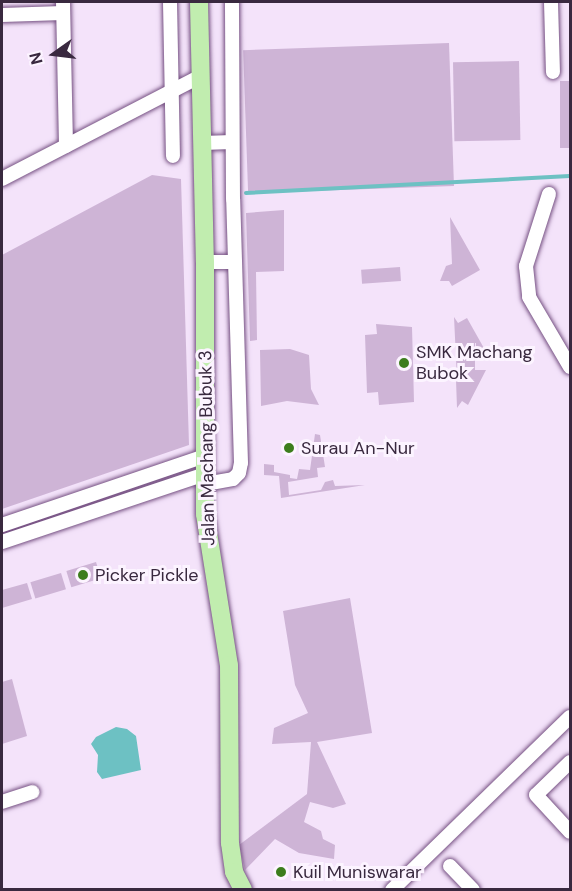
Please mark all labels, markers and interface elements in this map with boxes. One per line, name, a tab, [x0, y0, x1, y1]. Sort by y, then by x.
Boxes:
north arrow	[24, 24, 84, 84]
text: N	[24, 50, 48, 67]
place label: SMK Machang Bubok	[416, 342, 533, 385]
street label: Jalan Machang Bubuk 3	[194, 350, 220, 546]
marker: SMK Machang Bubok	[397, 356, 411, 370]
place label: Surau An-Nur	[301, 437, 415, 459]
marker: Surau An-Nur	[282, 441, 296, 455]
place label: Picker Pickle	[95, 564, 199, 586]
marker: Picker Pickle	[76, 568, 90, 582]
place label: Kuil Muniswarar	[293, 861, 422, 883]
marker: Kuil Muniswarar	[274, 865, 288, 879]

